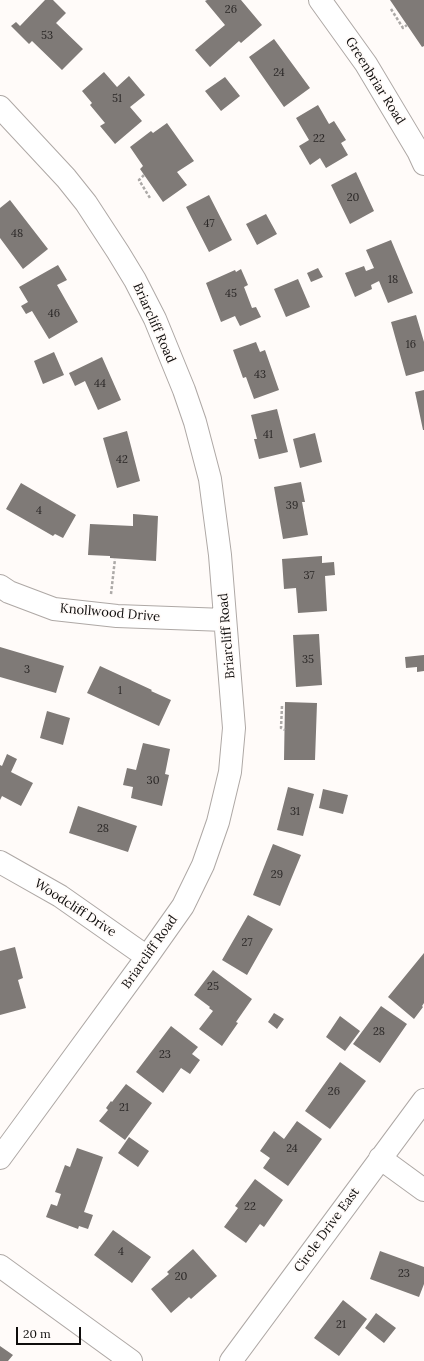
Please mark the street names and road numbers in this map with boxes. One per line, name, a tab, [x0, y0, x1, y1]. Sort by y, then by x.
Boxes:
street label: Greenbriar Road	[342, 34, 408, 128]
street label: Briarcliff Road	[129, 280, 179, 366]
street label: Briarcliff Road	[215, 592, 239, 680]
street label: Knollwood Drive	[59, 601, 161, 625]
street label: Woodcliff Drive	[31, 876, 119, 940]
street label: Briarcliff Road	[119, 912, 181, 992]
street label: Circle Drive East	[291, 1185, 363, 1275]

